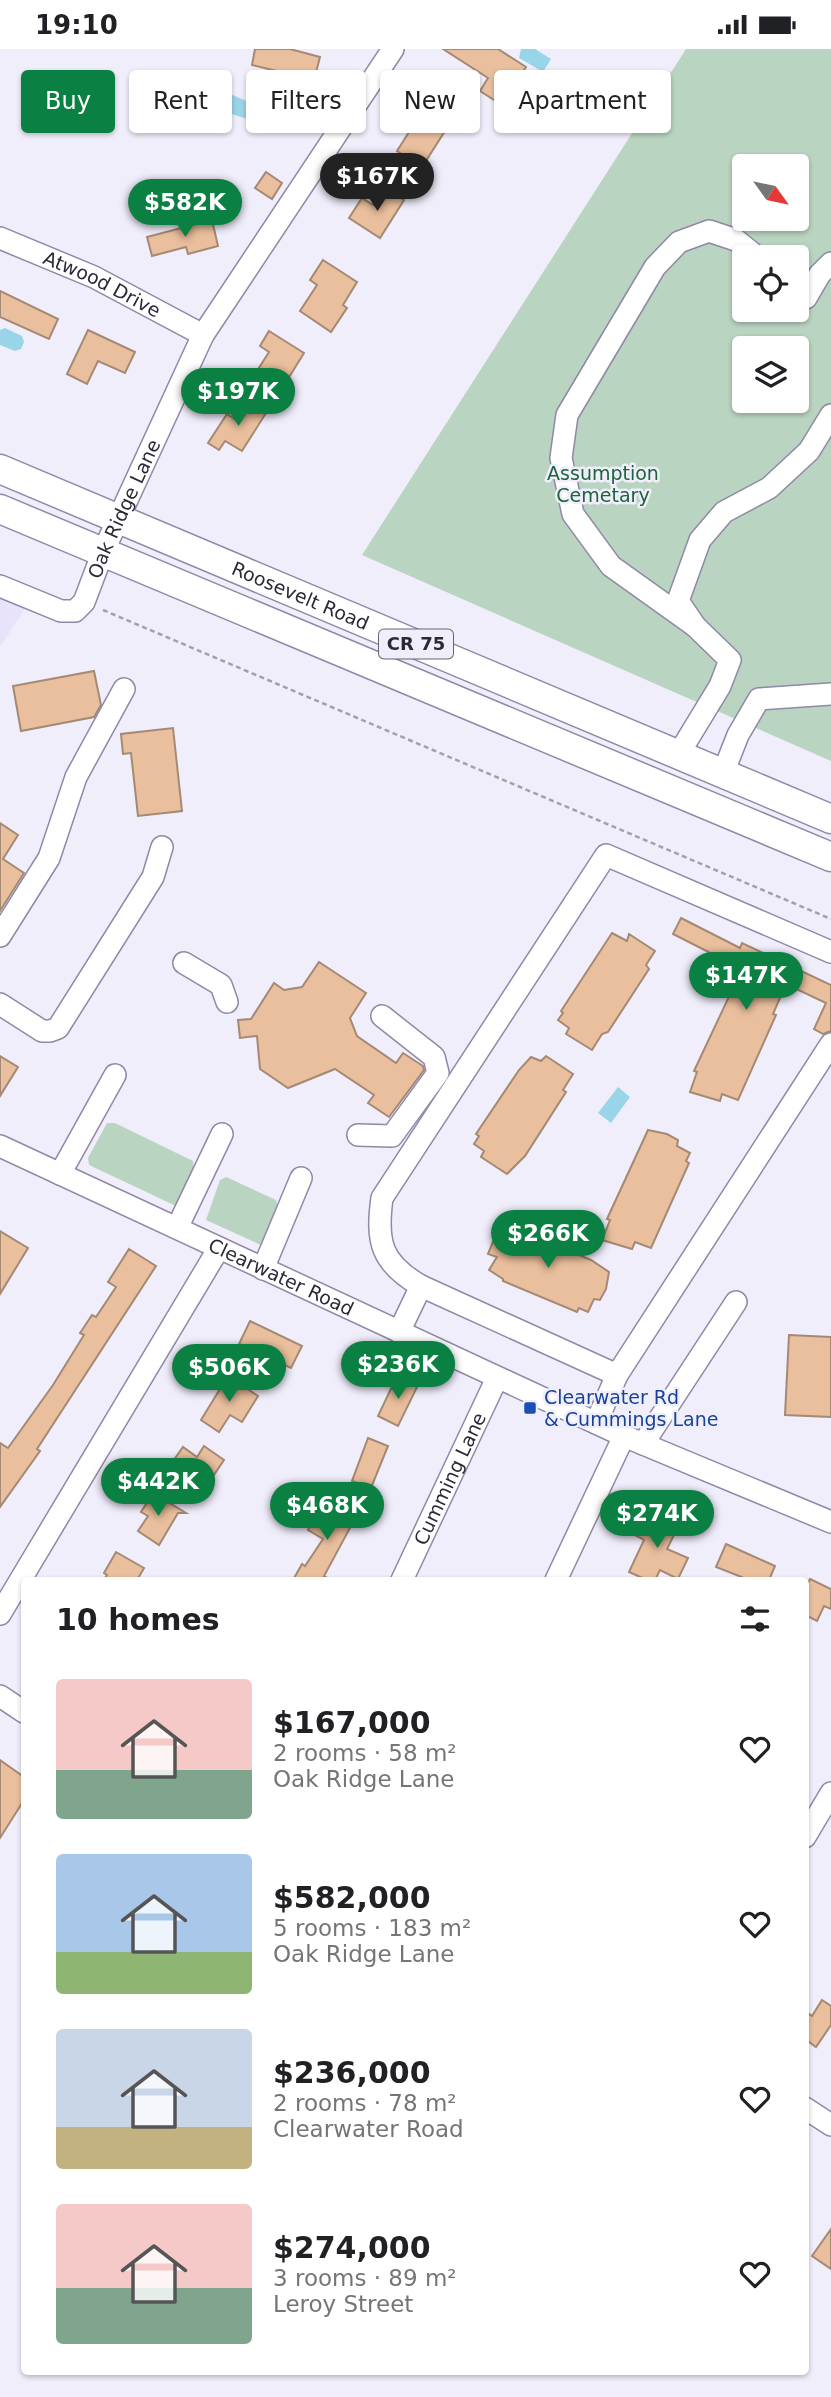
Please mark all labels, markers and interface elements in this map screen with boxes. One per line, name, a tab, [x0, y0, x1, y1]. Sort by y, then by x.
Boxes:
text: 19:10	[35, 10, 118, 40]
chip: Buy	[21, 70, 115, 133]
chip: Rent	[129, 70, 232, 133]
chip: Filters	[246, 70, 366, 133]
chip: New	[380, 70, 480, 133]
chip: Apartment	[494, 70, 671, 133]
pin: $167K	[328, 153, 426, 213]
north arrow	[732, 154, 808, 231]
map controls	[732, 154, 809, 413]
text: $167K	[336, 163, 418, 189]
pin: $582K	[136, 179, 234, 239]
text: $582K	[144, 189, 226, 215]
button: locate	[732, 245, 809, 322]
street label: Atwood Drive	[40, 246, 165, 322]
button: layers	[732, 336, 809, 413]
pin: $197K	[189, 369, 287, 428]
text: $197K	[197, 378, 279, 404]
street label: Oak Ridge Lane	[83, 436, 164, 581]
park label: Assumption Cemetary	[547, 462, 659, 506]
street label: Roosevelt Road	[229, 557, 372, 634]
road number: CR 75	[379, 629, 453, 659]
pin: $147K	[697, 953, 795, 1012]
text: $147K	[705, 962, 787, 988]
pin: $266K	[499, 1211, 597, 1270]
text: $266K	[507, 1220, 589, 1246]
street label: Clearwater Road	[205, 1233, 357, 1320]
pin: $236K	[349, 1341, 447, 1401]
pin: $506K	[180, 1345, 278, 1404]
text: $236K	[357, 1351, 439, 1377]
text: $506K	[188, 1354, 270, 1380]
place label: Clearwater Rd & Cummings Lane	[544, 1386, 718, 1430]
marker: Clearwater Rd & Cummings Lane	[522, 1400, 538, 1416]
street label: Cumming Lane	[409, 1409, 490, 1548]
pin: $442K	[109, 1459, 207, 1518]
text: $442K	[117, 1468, 199, 1494]
pin: $468K	[278, 1483, 376, 1542]
pin: $274K	[608, 1491, 706, 1550]
text: $468K	[286, 1492, 368, 1518]
text: $274K	[616, 1500, 698, 1526]
icon: filters	[736, 1600, 774, 1638]
text: 10 homes	[56, 1602, 220, 1637]
text: $167,000	[273, 1705, 431, 1740]
icon: home	[112, 1707, 196, 1791]
icon: heart	[736, 1730, 774, 1768]
text: 2 rooms · 58 m²	[273, 1740, 457, 1766]
text: Oak Ridge Lane	[273, 1766, 455, 1792]
text: $582,000	[273, 1880, 431, 1915]
icon: home	[112, 1882, 196, 1966]
icon: heart	[736, 1905, 774, 1943]
text: 5 rooms · 183 m²	[273, 1915, 471, 1941]
text: Oak Ridge Lane	[273, 1941, 455, 1967]
text: $236,000	[273, 2055, 431, 2090]
icon: home	[112, 2057, 196, 2141]
icon: heart	[736, 2080, 774, 2118]
text: 2 rooms · 78 m²	[273, 2090, 457, 2116]
text: Clearwater Road	[273, 2116, 464, 2142]
text: $274,000	[273, 2230, 431, 2265]
icon: home	[112, 2232, 196, 2316]
icon: heart	[736, 2255, 774, 2293]
text: 3 rooms · 89 m²	[273, 2265, 457, 2291]
text: Leroy Street	[273, 2291, 413, 2317]

